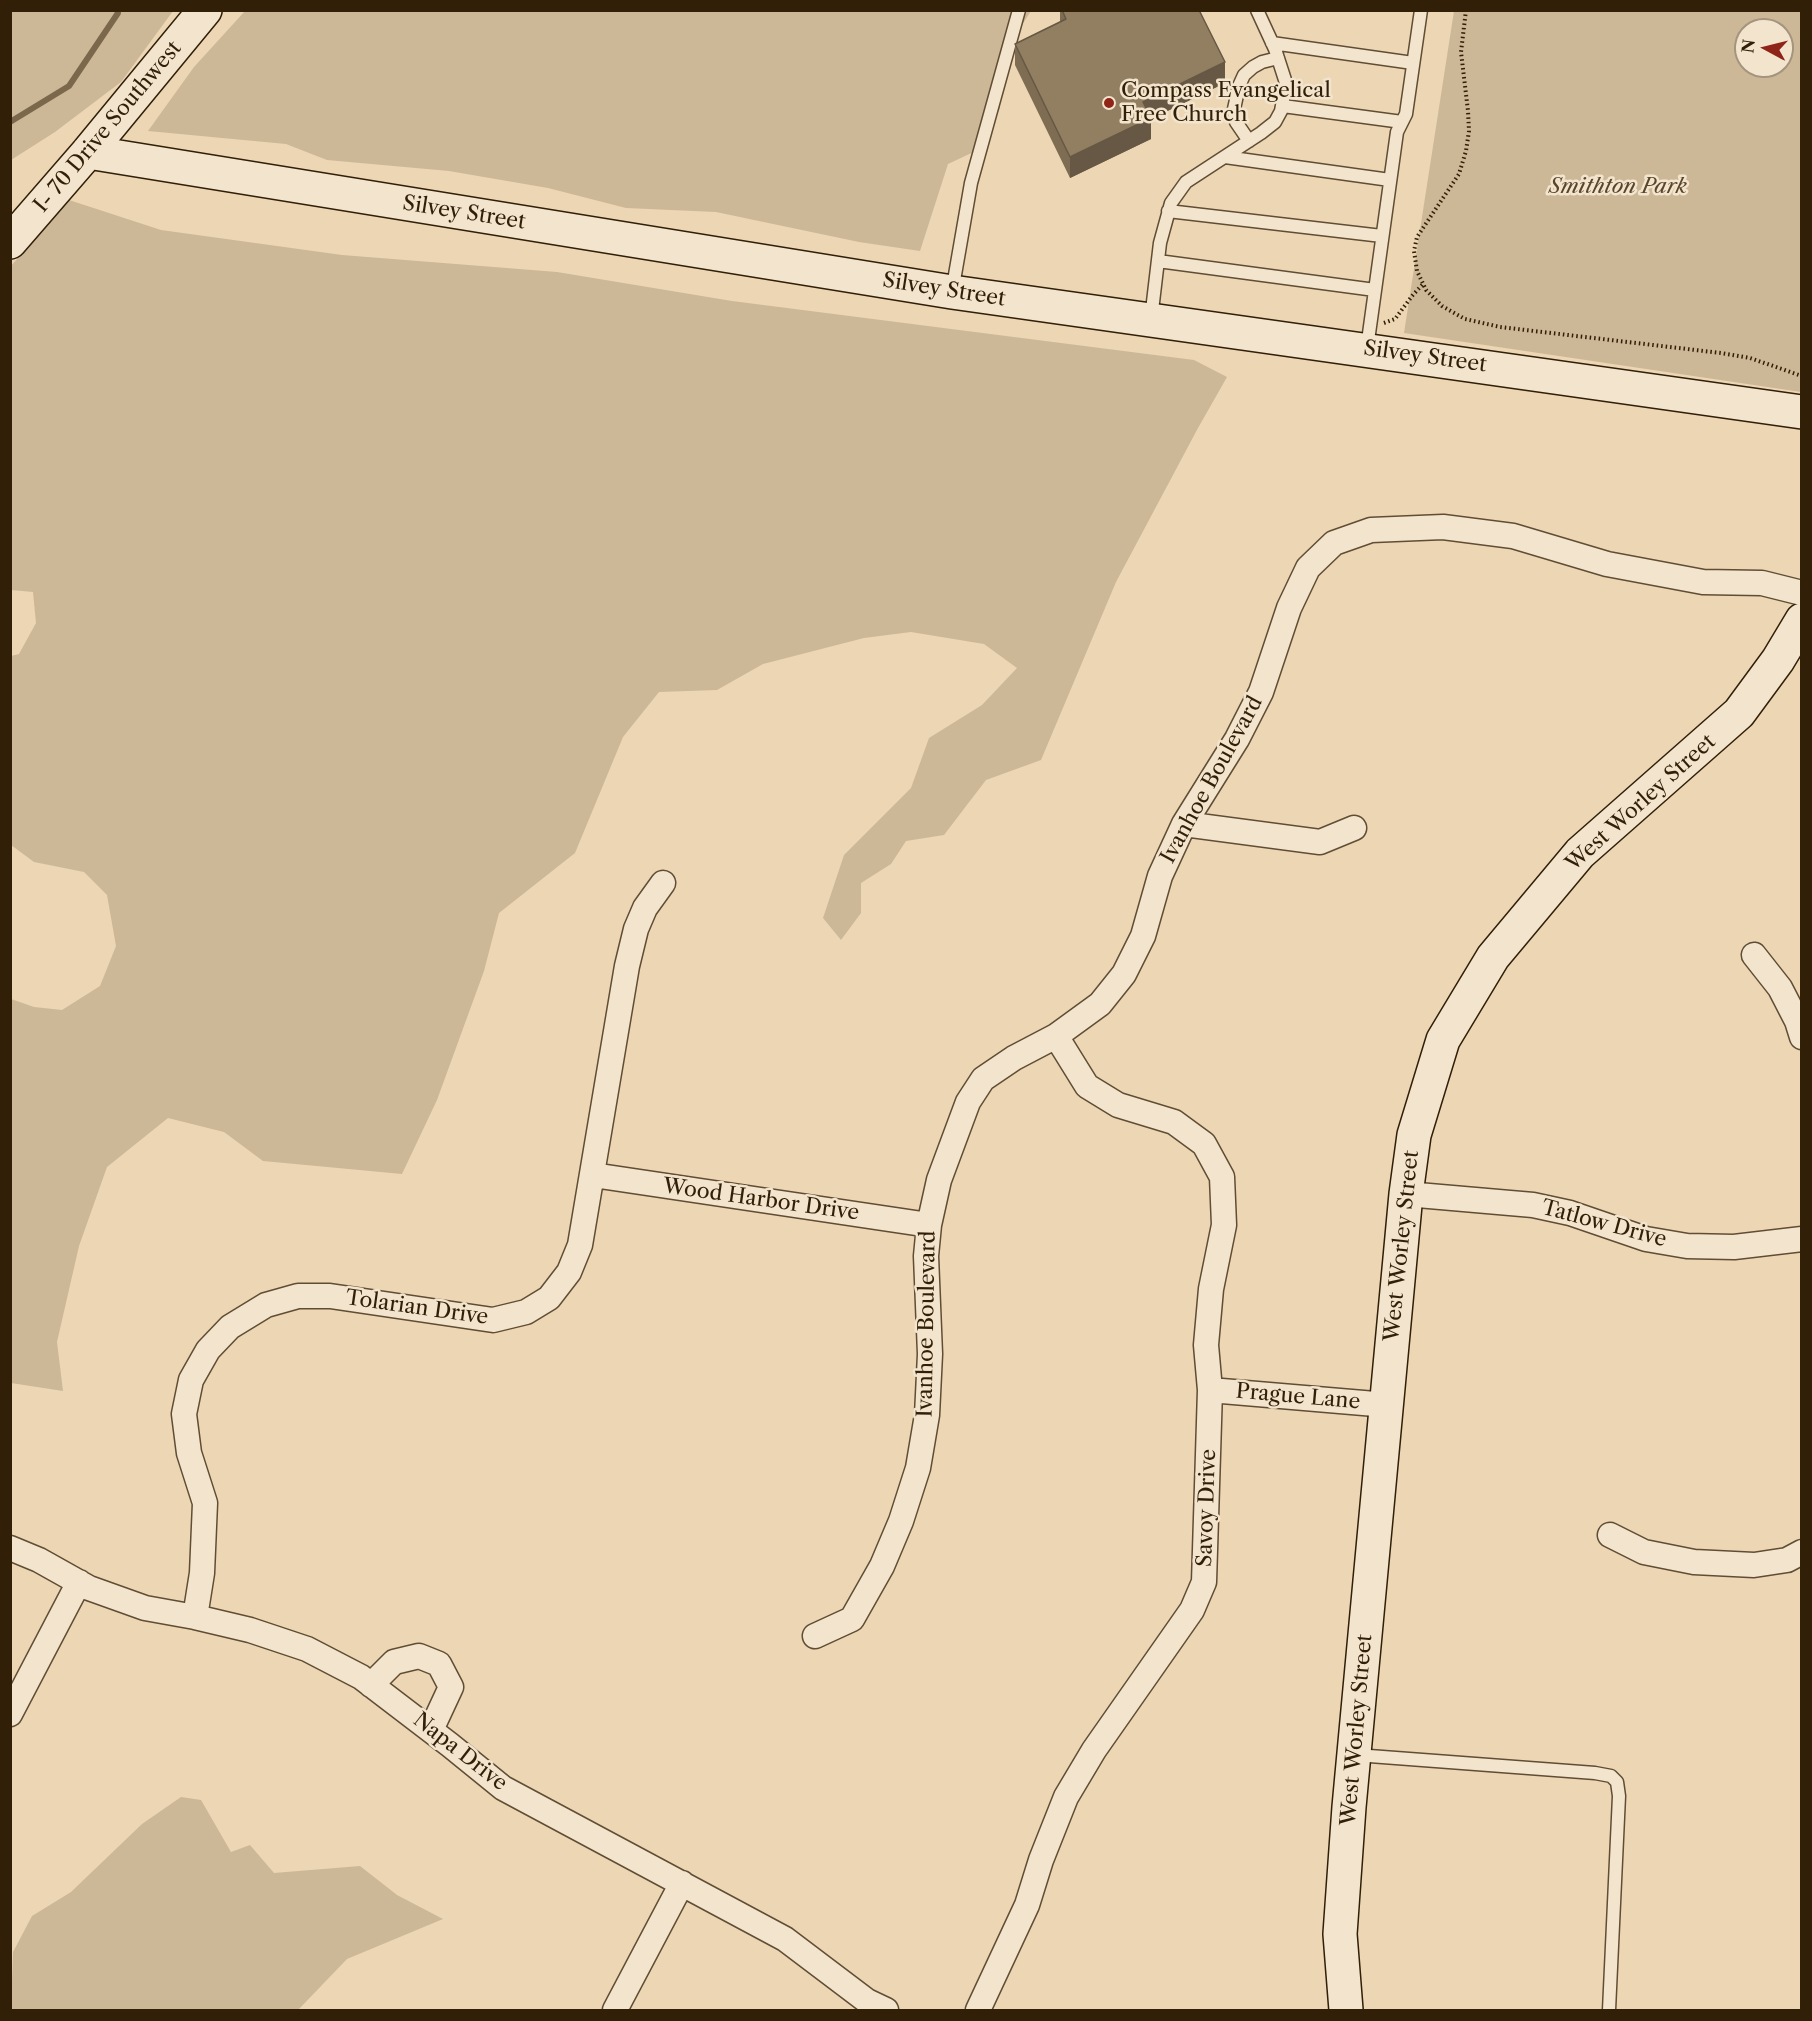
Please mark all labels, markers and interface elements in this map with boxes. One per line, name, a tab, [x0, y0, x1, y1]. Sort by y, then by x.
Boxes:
north arrow	[1734, 18, 1794, 78]
street label: I- 70 Drive Southwest	[29, 36, 187, 218]
text: N	[1737, 38, 1759, 54]
place label: Compass Evangelical Free Church	[1121, 78, 1331, 128]
marker: Compass Evangelical Free Church	[1102, 96, 1116, 110]
park label: Smithton Park	[1549, 174, 1687, 200]
street label: Silvey Street	[401, 191, 527, 235]
street label: Silvey Street	[881, 268, 1007, 312]
street label: Silvey Street	[1362, 336, 1488, 378]
street label: Ivanhoe Boulevard	[1156, 692, 1268, 868]
street label: West Worley Street	[1561, 729, 1721, 877]
street label: West Worley Street	[1379, 1149, 1425, 1343]
street label: Wood Harbor Drive	[661, 1174, 861, 1226]
street label: Tatlow Drive	[1539, 1195, 1669, 1253]
street label: Ivanhoe Boulevard	[913, 1230, 941, 1418]
street label: Tolarian Drive	[344, 1286, 490, 1330]
street label: Prague Lane	[1235, 1379, 1361, 1415]
street label: Savoy Drive	[1192, 1449, 1222, 1567]
street label: West Worley Street	[1336, 1633, 1378, 1827]
street label: Napa Drive	[408, 1708, 512, 1796]

